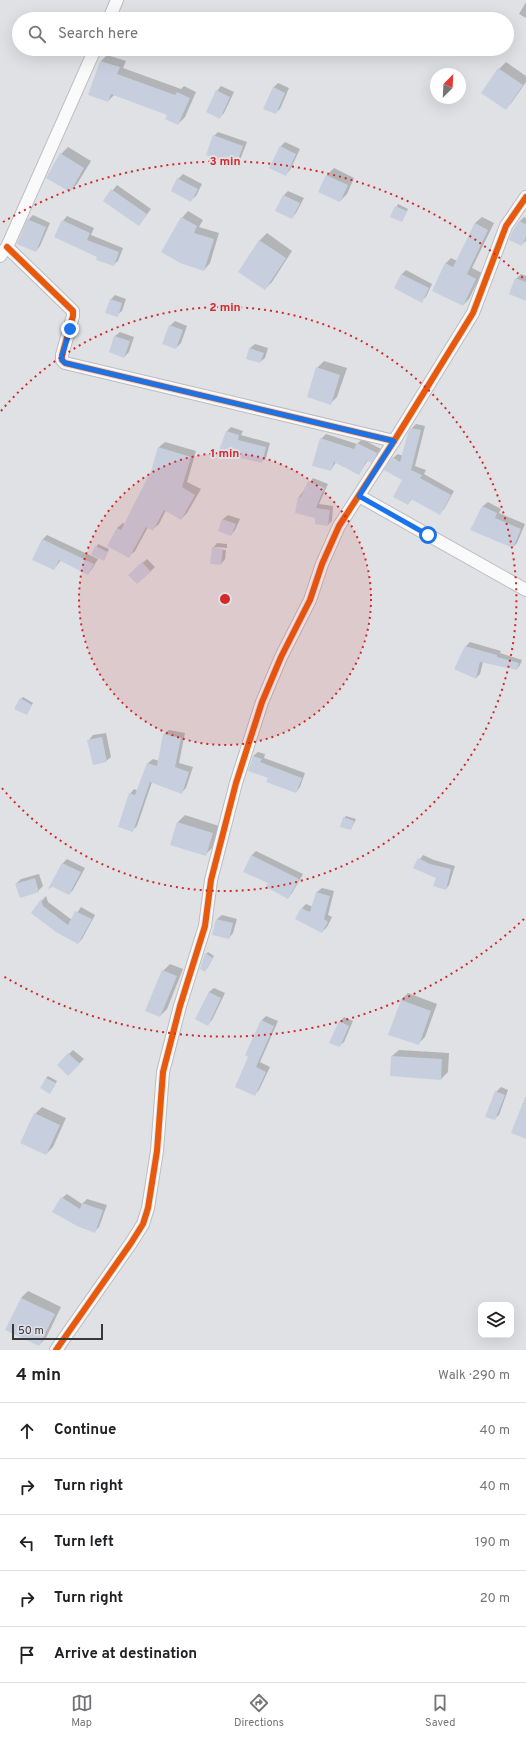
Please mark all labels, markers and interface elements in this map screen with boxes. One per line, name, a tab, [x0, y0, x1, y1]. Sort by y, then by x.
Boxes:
search box	[12, 12, 514, 56]
icon: search	[26, 23, 48, 45]
text: Search here	[58, 25, 138, 44]
north arrow	[430, 68, 466, 104]
text: 3 min	[209, 154, 241, 170]
text: 2 min	[209, 300, 241, 316]
route end	[61, 320, 79, 338]
text: 1 min	[211, 446, 239, 462]
route start	[419, 526, 437, 544]
centre of rings	[218, 592, 232, 606]
map controls	[478, 1302, 514, 1338]
button: layers	[478, 1302, 514, 1338]
scale bar	[12, 1322, 103, 1341]
text: 50 m	[18, 1324, 44, 1338]
text: 4 min	[16, 1365, 61, 1387]
text: Walk · 290 m	[438, 1368, 510, 1384]
icon: ahead	[16, 1420, 38, 1442]
text: Continue	[54, 1421, 116, 1440]
text: 40 m	[480, 1423, 510, 1439]
icon: right	[16, 1476, 38, 1498]
text: Turn right	[54, 1477, 123, 1496]
text: 40 m	[480, 1479, 510, 1495]
icon: left	[16, 1532, 38, 1554]
text: Turn left	[54, 1533, 114, 1552]
text: 190 m	[475, 1535, 510, 1551]
icon: right	[16, 1588, 38, 1610]
text: Turn right	[54, 1589, 123, 1608]
text: 20 m	[480, 1591, 510, 1607]
icon: arrive	[16, 1644, 38, 1666]
text: Arrive at destination	[54, 1645, 197, 1664]
tab: Map	[71, 1692, 93, 1730]
tab: Directions	[234, 1692, 284, 1730]
tab: Saved	[425, 1692, 455, 1730]

